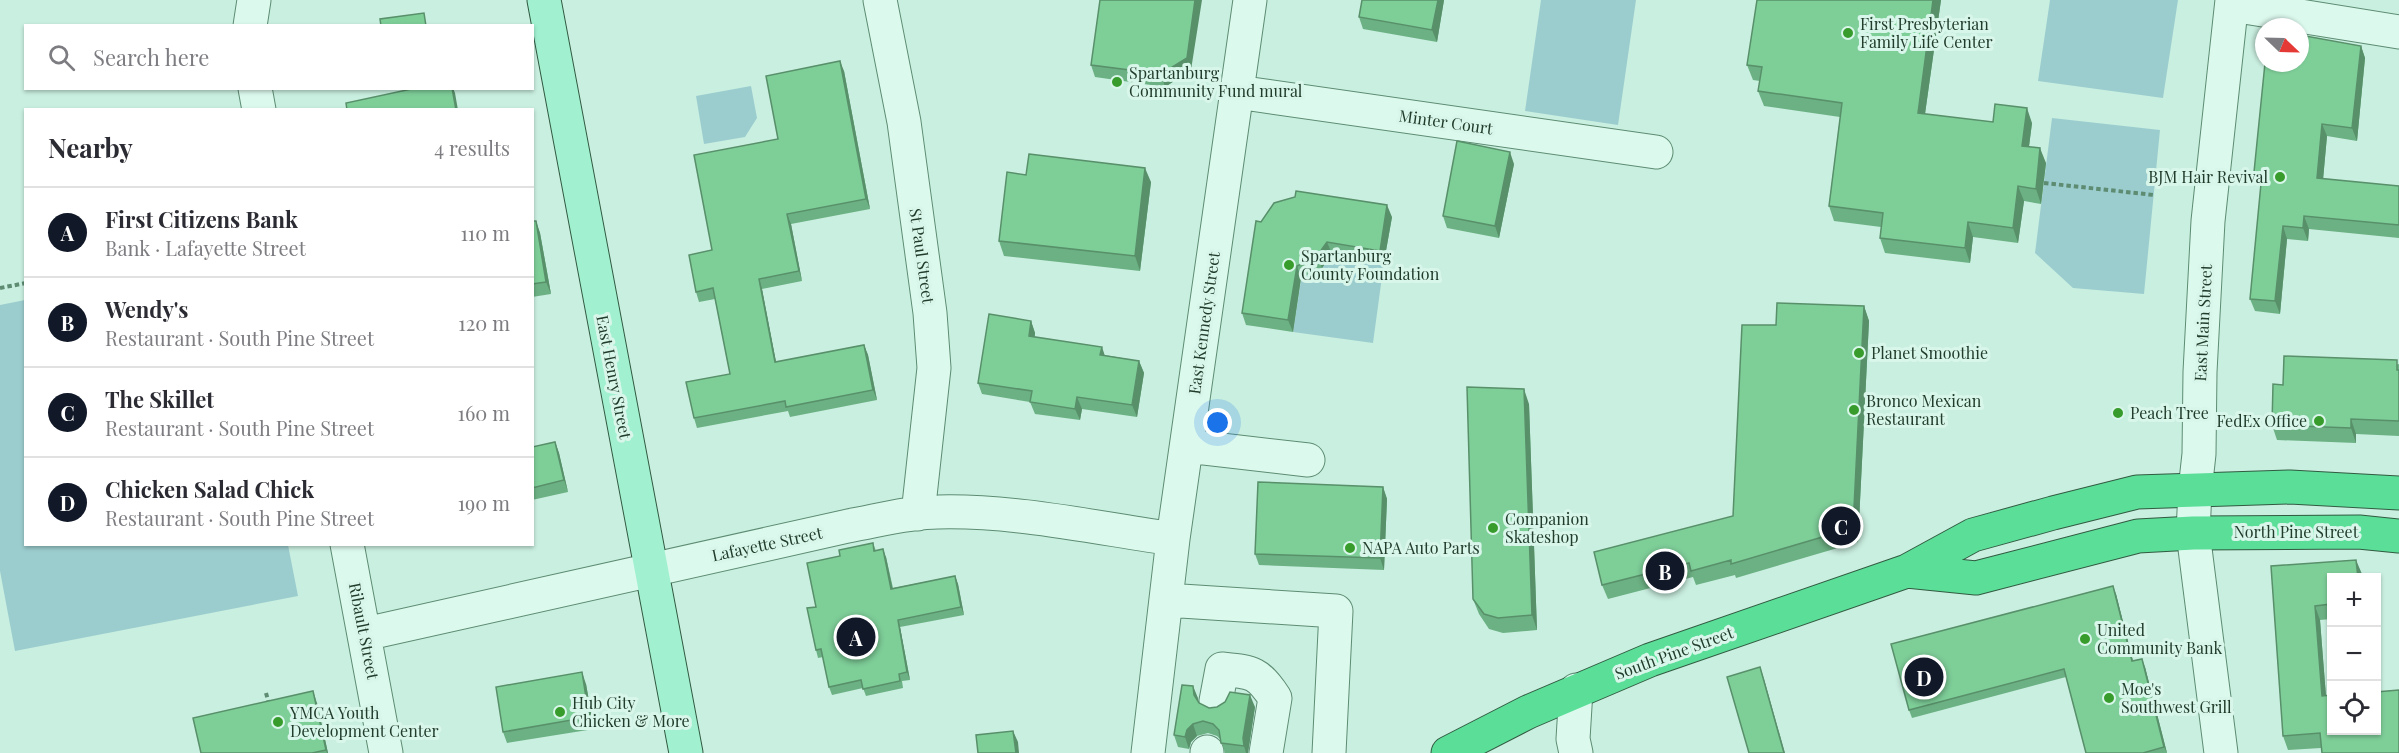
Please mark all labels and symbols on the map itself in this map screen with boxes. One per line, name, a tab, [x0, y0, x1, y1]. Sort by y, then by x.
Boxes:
place label: First Presbyterian Family Life Center	[1860, 13, 1993, 52]
north arrow	[2255, 18, 2309, 72]
marker: First Presbyterian Family Life Center	[1841, 26, 1855, 40]
place label: Spartanburg Community Fund mural	[1129, 62, 1303, 101]
marker: Spartanburg Community Fund mural	[1110, 75, 1124, 89]
street label: Minter Court	[1398, 105, 1495, 139]
place label: BJM Hair Revival	[2148, 166, 2268, 187]
marker: BJM Hair Revival	[2273, 170, 2287, 184]
street label: St Paul Street	[905, 207, 940, 305]
place label: Spartanburg County Foundation	[1301, 245, 1440, 284]
street label: East Kennedy Street	[1183, 250, 1224, 396]
marker: Spartanburg County Foundation	[1282, 258, 1296, 272]
street label: East Main Street	[2189, 264, 2216, 382]
street label: East Henry Street	[592, 313, 637, 441]
place label: Planet Smoothie	[1871, 342, 1988, 363]
marker: Planet Smoothie	[1852, 346, 1866, 360]
place label: Bronco Mexican Restaurant	[1866, 390, 1982, 429]
place label: Peach Tree	[2130, 402, 2209, 423]
marker: Bronco Mexican Restaurant	[1847, 403, 1861, 417]
marker: Peach Tree	[2111, 406, 2125, 420]
your location	[1203, 408, 1232, 437]
place label: FedEx Office	[2216, 410, 2307, 431]
marker: FedEx Office	[2312, 414, 2326, 428]
pin: C	[1822, 504, 1860, 548]
place label: Companion Skateshop	[1505, 508, 1589, 547]
street label: Lafayette Street	[710, 521, 824, 565]
marker: Companion Skateshop	[1486, 521, 1500, 535]
street label: North Pine Street	[2234, 521, 2359, 542]
place label: NAPA Auto Parts	[1362, 537, 1480, 558]
marker: NAPA Auto Parts	[1343, 541, 1357, 555]
pin: B	[1646, 548, 1684, 594]
street label: Ribault Street	[345, 581, 384, 681]
pin: A	[836, 614, 876, 660]
place label: United Community Bank	[2097, 619, 2223, 658]
street label: South Pine Street	[1612, 621, 1736, 684]
marker: United Community Bank	[2078, 632, 2092, 646]
pin: D	[1904, 654, 1944, 700]
place label: Moe's Southwest Grill	[2121, 678, 2232, 717]
marker: Moe's Southwest Grill	[2102, 691, 2116, 705]
place label: Hub City Chicken & More	[572, 692, 690, 731]
place label: YMCA Youth Development Center	[289, 702, 439, 741]
marker: Hub City Chicken & More	[553, 705, 567, 719]
marker: YMCA Youth Development Center	[271, 715, 285, 729]

